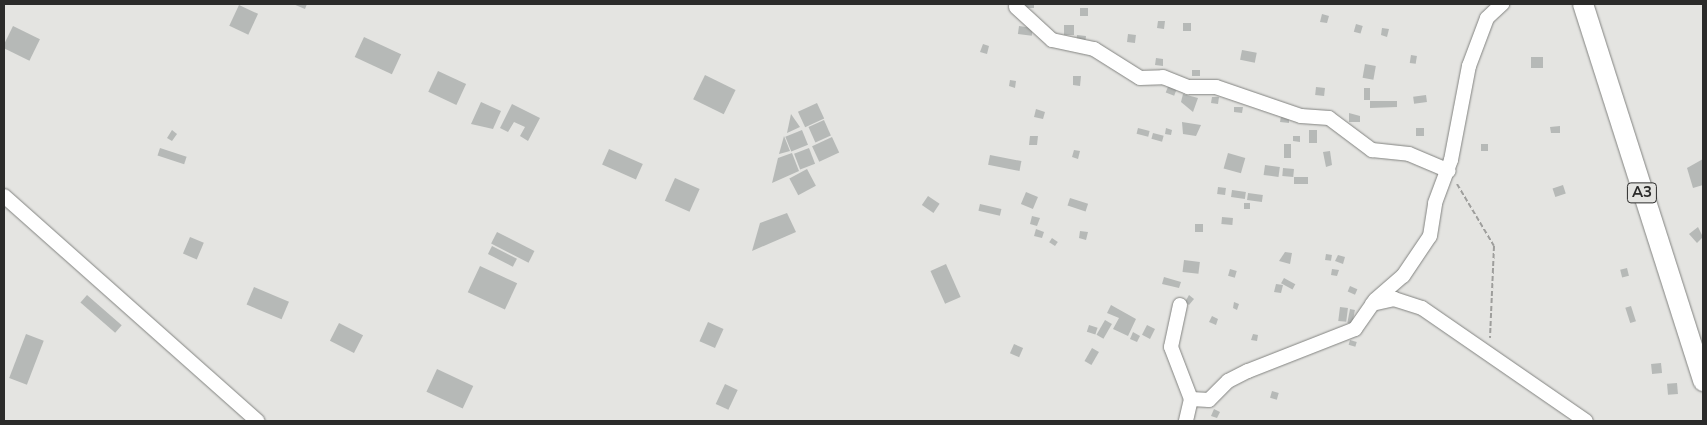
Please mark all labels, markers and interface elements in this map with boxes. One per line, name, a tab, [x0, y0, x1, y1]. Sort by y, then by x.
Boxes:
road number: A3	[1626, 180, 1658, 206]

